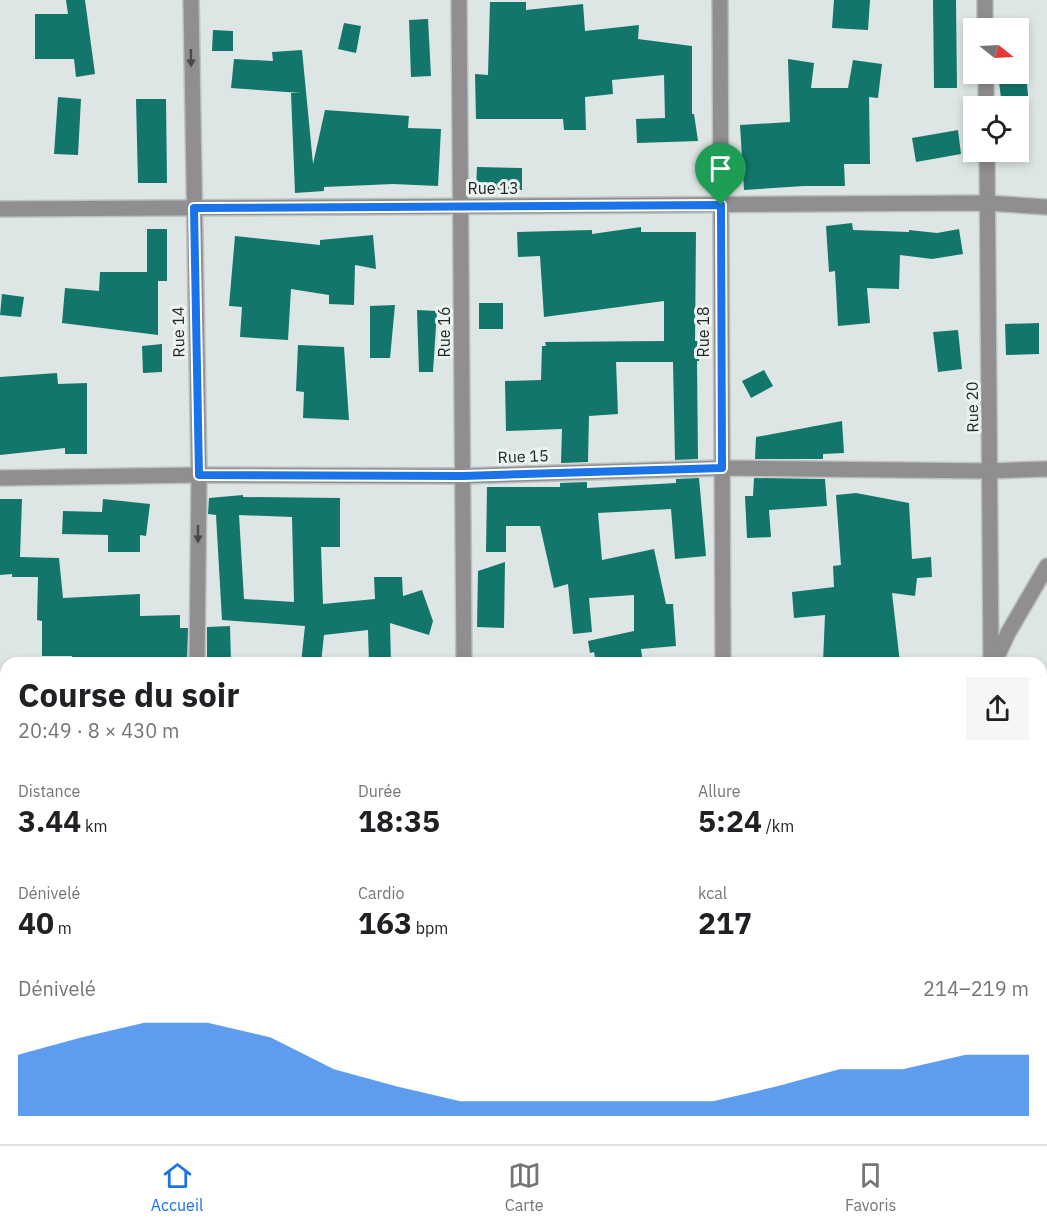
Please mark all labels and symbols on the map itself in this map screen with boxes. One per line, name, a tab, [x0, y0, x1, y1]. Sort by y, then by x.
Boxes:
north arrow	[963, 18, 1029, 84]
one-way arrow	[187, 49, 196, 68]
pin	[695, 143, 746, 205]
street label: Rue 13	[467, 178, 519, 198]
street label: Rue 14	[168, 306, 188, 358]
street label: Rue 16	[434, 306, 454, 358]
street label: Rue 18	[693, 306, 713, 358]
street label: Rue 20	[962, 381, 982, 433]
street label: Rue 15	[497, 445, 549, 467]
one-way arrow	[193, 524, 203, 543]

